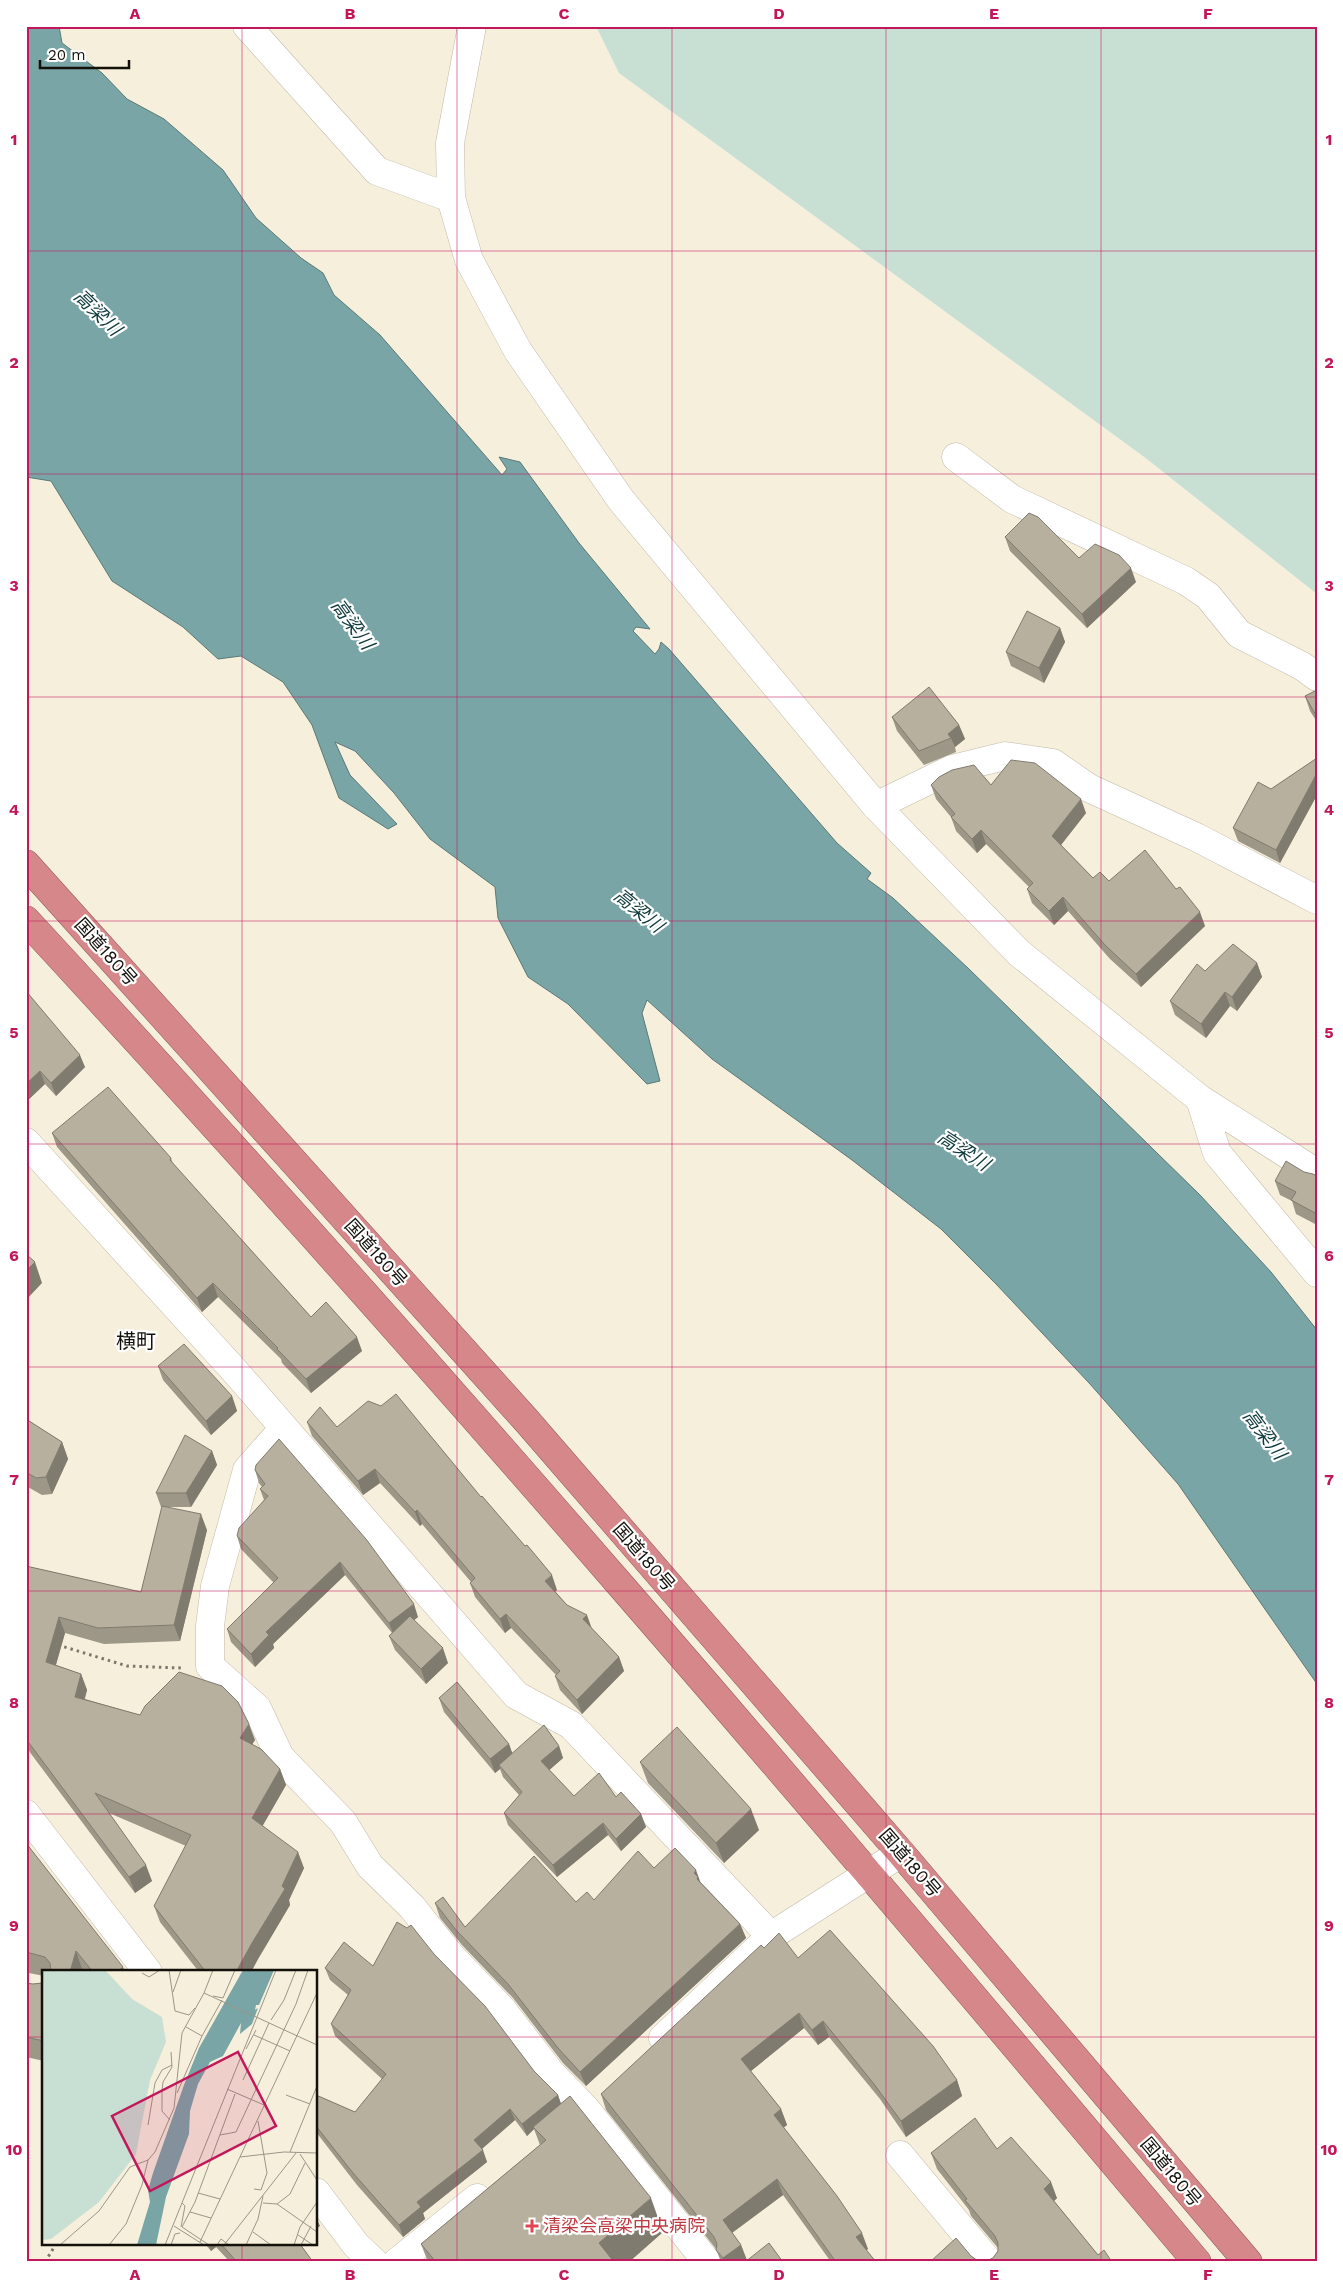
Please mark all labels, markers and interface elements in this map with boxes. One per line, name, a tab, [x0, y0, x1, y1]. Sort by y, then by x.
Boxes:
text: A	[130, 4, 141, 23]
text: B	[345, 4, 356, 23]
text: C	[559, 4, 570, 23]
text: D	[773, 4, 785, 23]
text: E	[989, 4, 999, 23]
text: F	[1203, 4, 1213, 23]
scale bar	[40, 38, 129, 70]
text: 20 m	[48, 46, 86, 64]
text: 1	[11, 130, 17, 149]
text: 1	[1326, 130, 1332, 149]
water label: 高梁川	[69, 284, 128, 342]
text: 2	[9, 353, 19, 372]
text: 2	[1324, 353, 1334, 372]
text: 3	[9, 576, 19, 595]
text: 3	[1324, 576, 1334, 595]
water label: 高梁川	[327, 594, 380, 656]
text: 4	[9, 800, 19, 819]
text: 4	[1324, 800, 1334, 819]
water label: 高梁川	[609, 884, 670, 939]
street label: 国道180号	[71, 914, 142, 990]
text: 5	[9, 1023, 19, 1042]
text: 5	[1324, 1023, 1334, 1042]
water label: 高梁川	[934, 1125, 996, 1177]
street label: 国道180号	[341, 1215, 412, 1291]
text: 6	[9, 1246, 19, 1265]
text: 6	[1324, 1246, 1334, 1265]
district label: 横町	[116, 1329, 156, 1353]
water label: 高梁川	[1238, 1405, 1292, 1466]
text: 7	[9, 1470, 19, 1489]
text: 7	[1324, 1470, 1334, 1489]
street label: 国道180号	[609, 1518, 680, 1595]
text: 8	[9, 1693, 19, 1712]
text: 8	[1324, 1693, 1334, 1712]
street label: 国道180号	[875, 1824, 946, 1901]
text: 9	[9, 1916, 19, 1935]
text: 9	[1324, 1916, 1334, 1935]
inset map	[42, 1970, 318, 2246]
street label: 国道180号	[1137, 2133, 1206, 2210]
text: 10	[5, 2140, 23, 2159]
text: 10	[1320, 2140, 1338, 2159]
place label: 清梁会高梁中央病院	[543, 2215, 705, 2236]
marker: 清梁会高梁中央病院	[525, 2219, 539, 2233]
text: A	[130, 2265, 141, 2284]
text: B	[345, 2265, 356, 2284]
text: C	[559, 2265, 570, 2284]
text: D	[773, 2265, 785, 2284]
text: E	[989, 2265, 999, 2284]
text: F	[1203, 2265, 1213, 2284]

